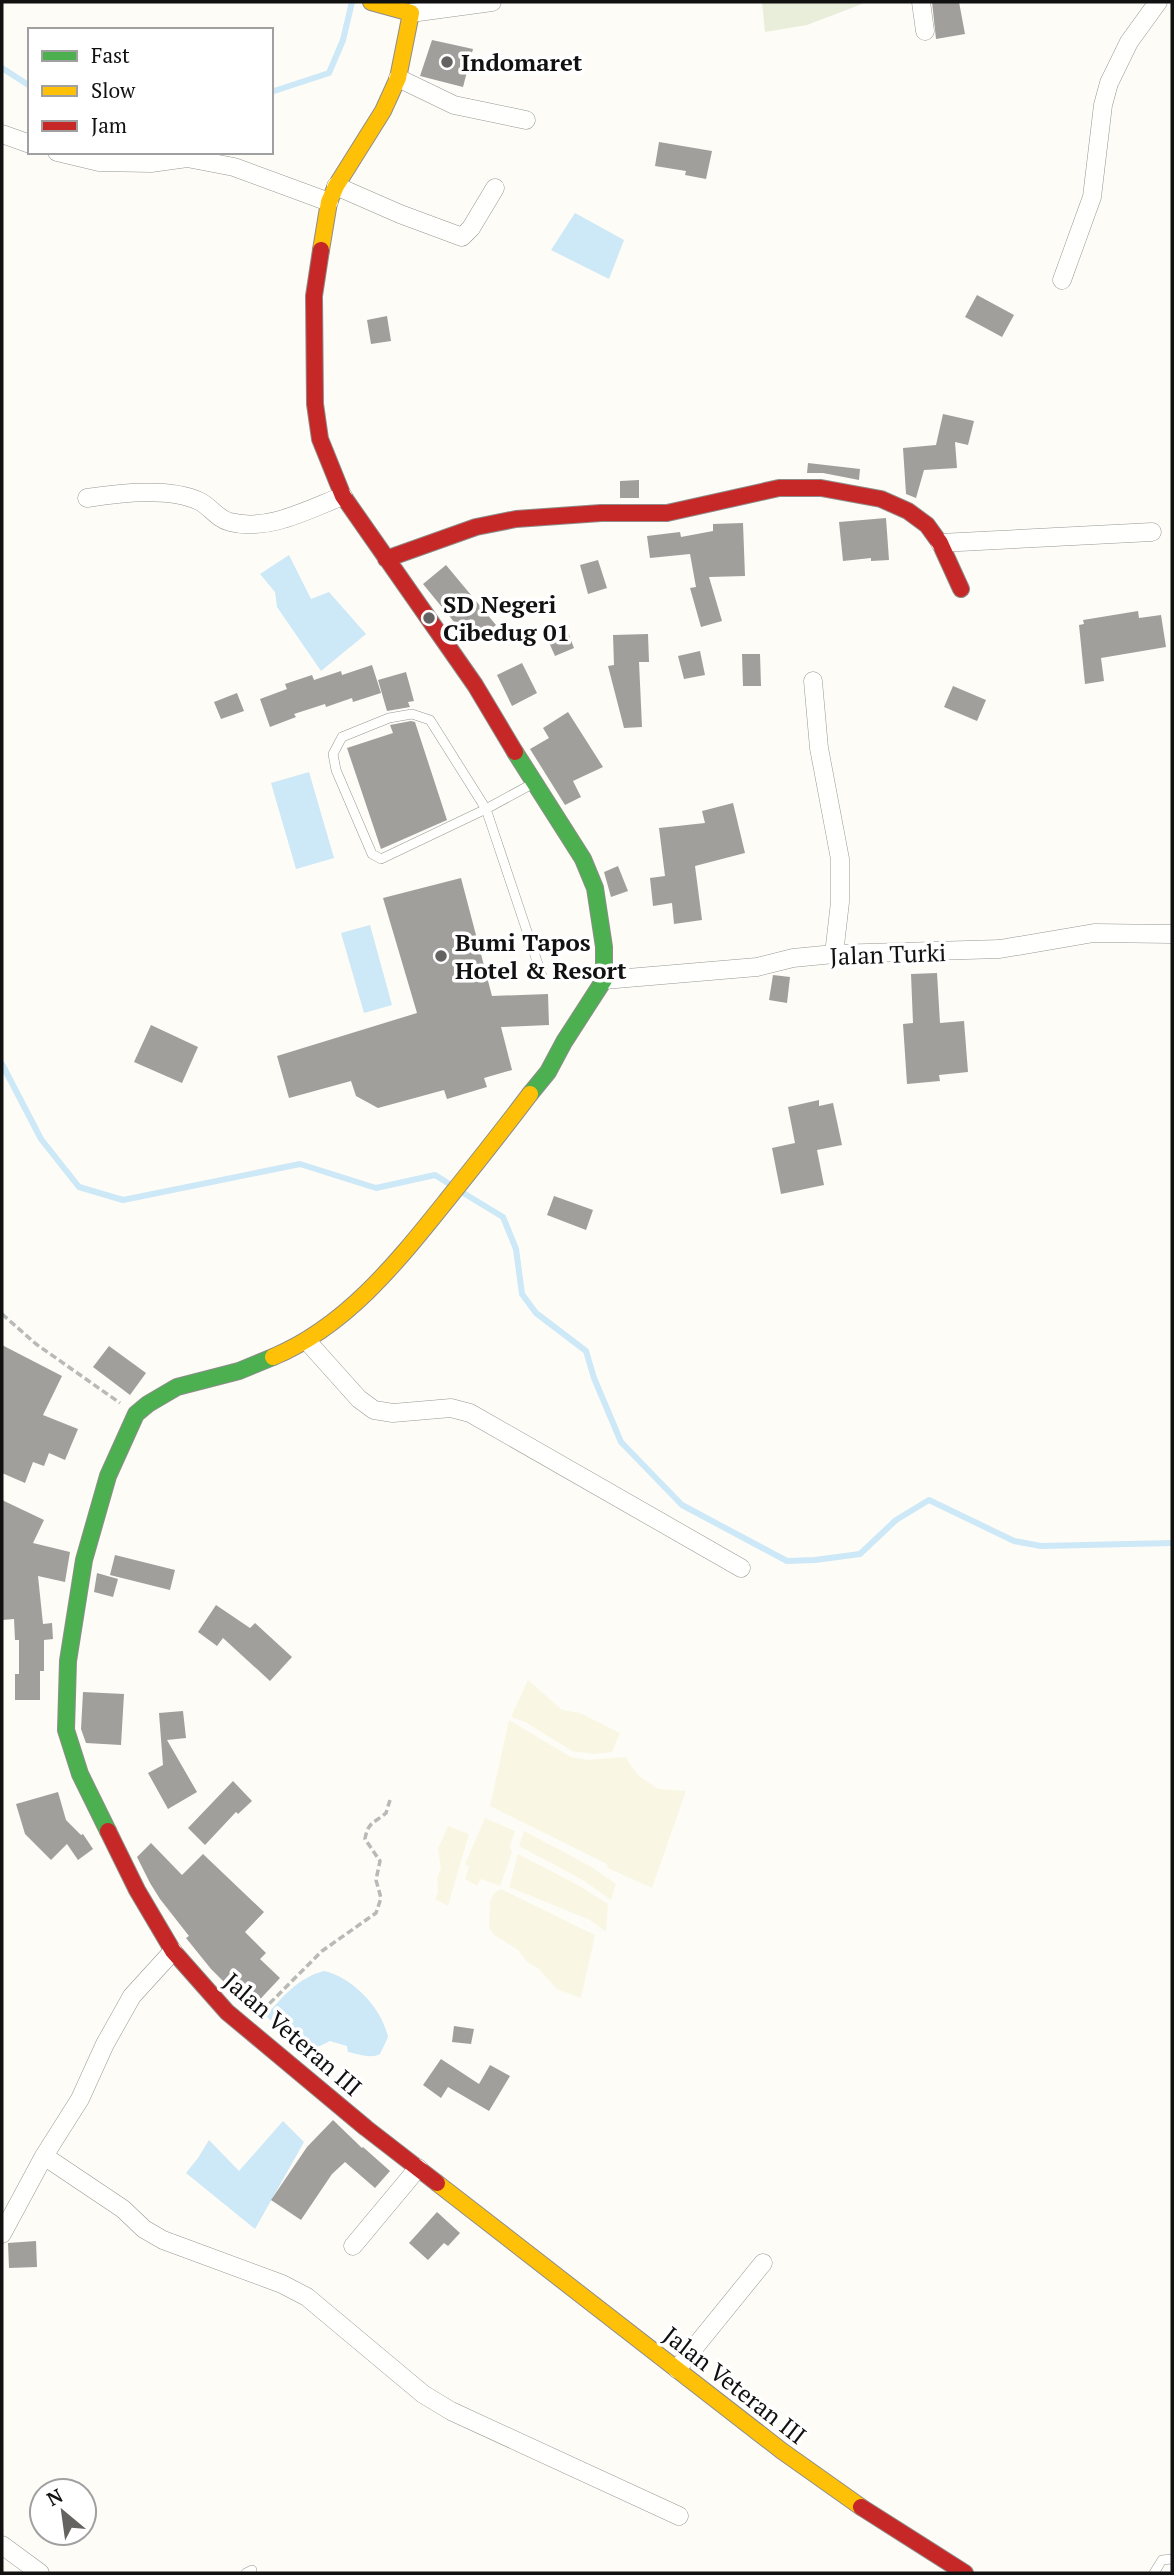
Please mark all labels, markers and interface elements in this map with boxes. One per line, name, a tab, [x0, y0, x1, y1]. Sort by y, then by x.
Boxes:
legend	[28, 28, 273, 154]
text: Fast	[91, 41, 130, 69]
place label: Indomaret	[461, 46, 583, 78]
marker: Indomaret	[439, 54, 455, 70]
text: Slow	[91, 76, 136, 104]
text: Jam	[91, 111, 127, 139]
place label: SD Negeri Cibedug 01	[443, 588, 570, 648]
marker: SD Negeri Cibedug 01	[421, 610, 437, 626]
place label: Bumi Tapos Hotel & Resort	[455, 926, 627, 986]
street label: Jalan Turki	[829, 936, 947, 972]
marker: Bumi Tapos Hotel & Resort	[433, 948, 449, 964]
street label: Jalan Veteran III	[217, 1965, 369, 2103]
street label: Jalan Veteran III	[657, 2319, 813, 2451]
north arrow	[28, 2477, 98, 2547]
text: N	[42, 2482, 67, 2511]

